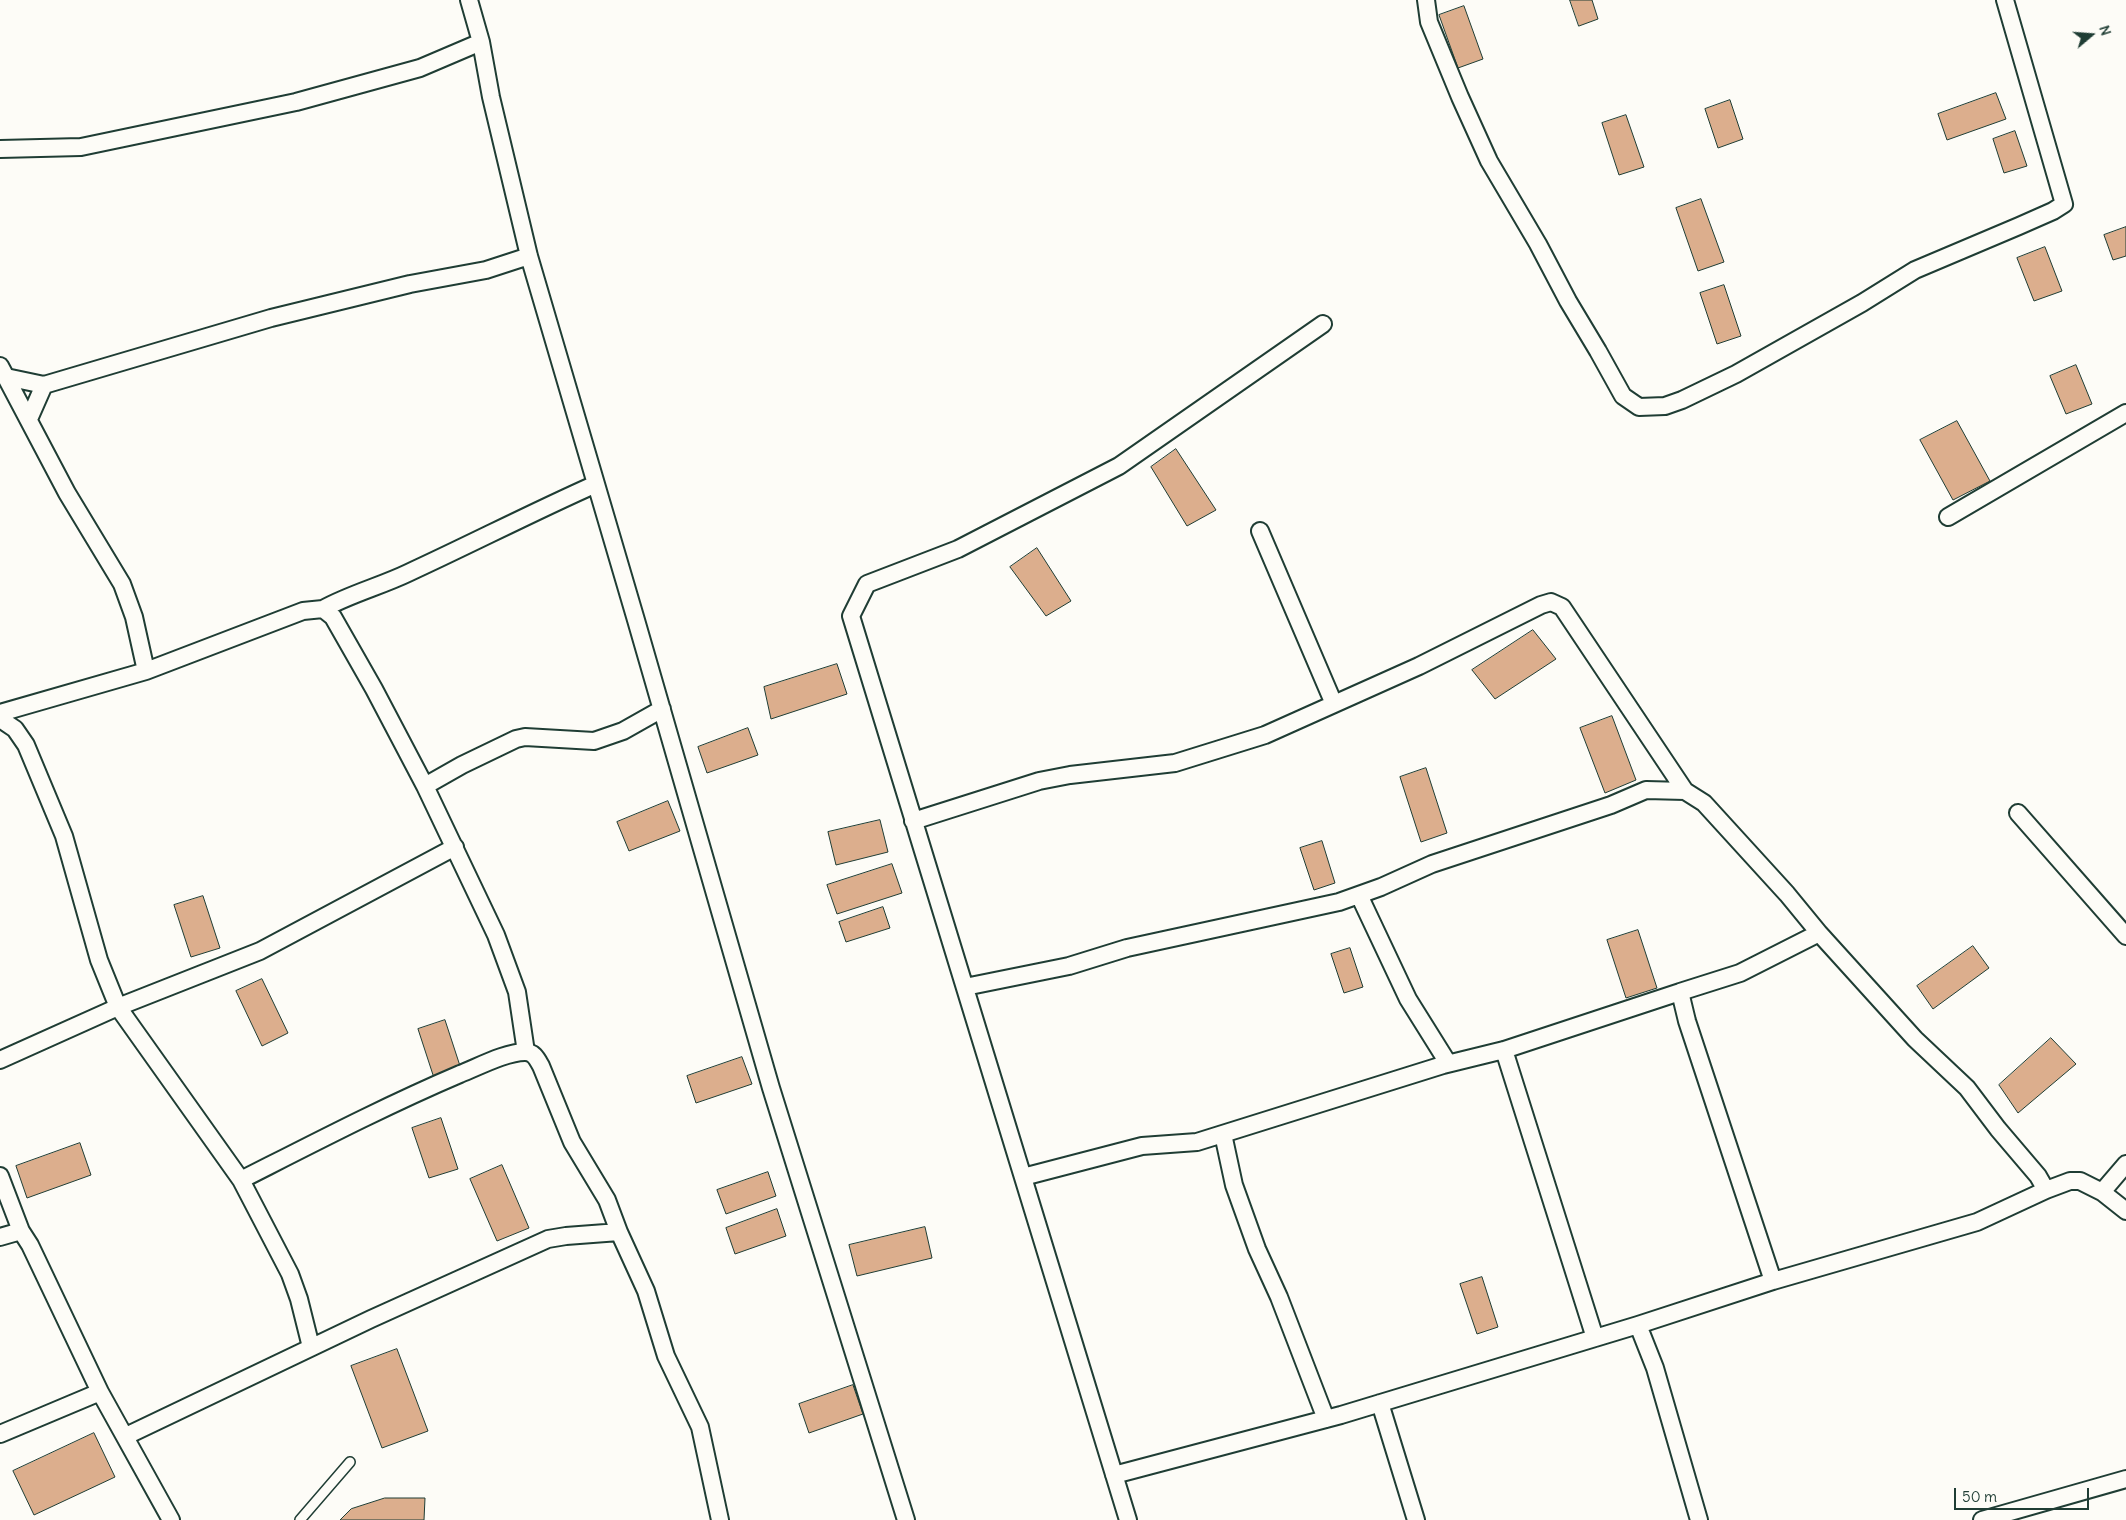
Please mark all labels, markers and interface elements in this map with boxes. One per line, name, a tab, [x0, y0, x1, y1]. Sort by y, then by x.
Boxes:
north arrow	[2066, 10, 2116, 60]
text: N	[2095, 23, 2115, 38]
scale bar	[1956, 1478, 2091, 1510]
text: 50 m	[1962, 1487, 1997, 1506]

